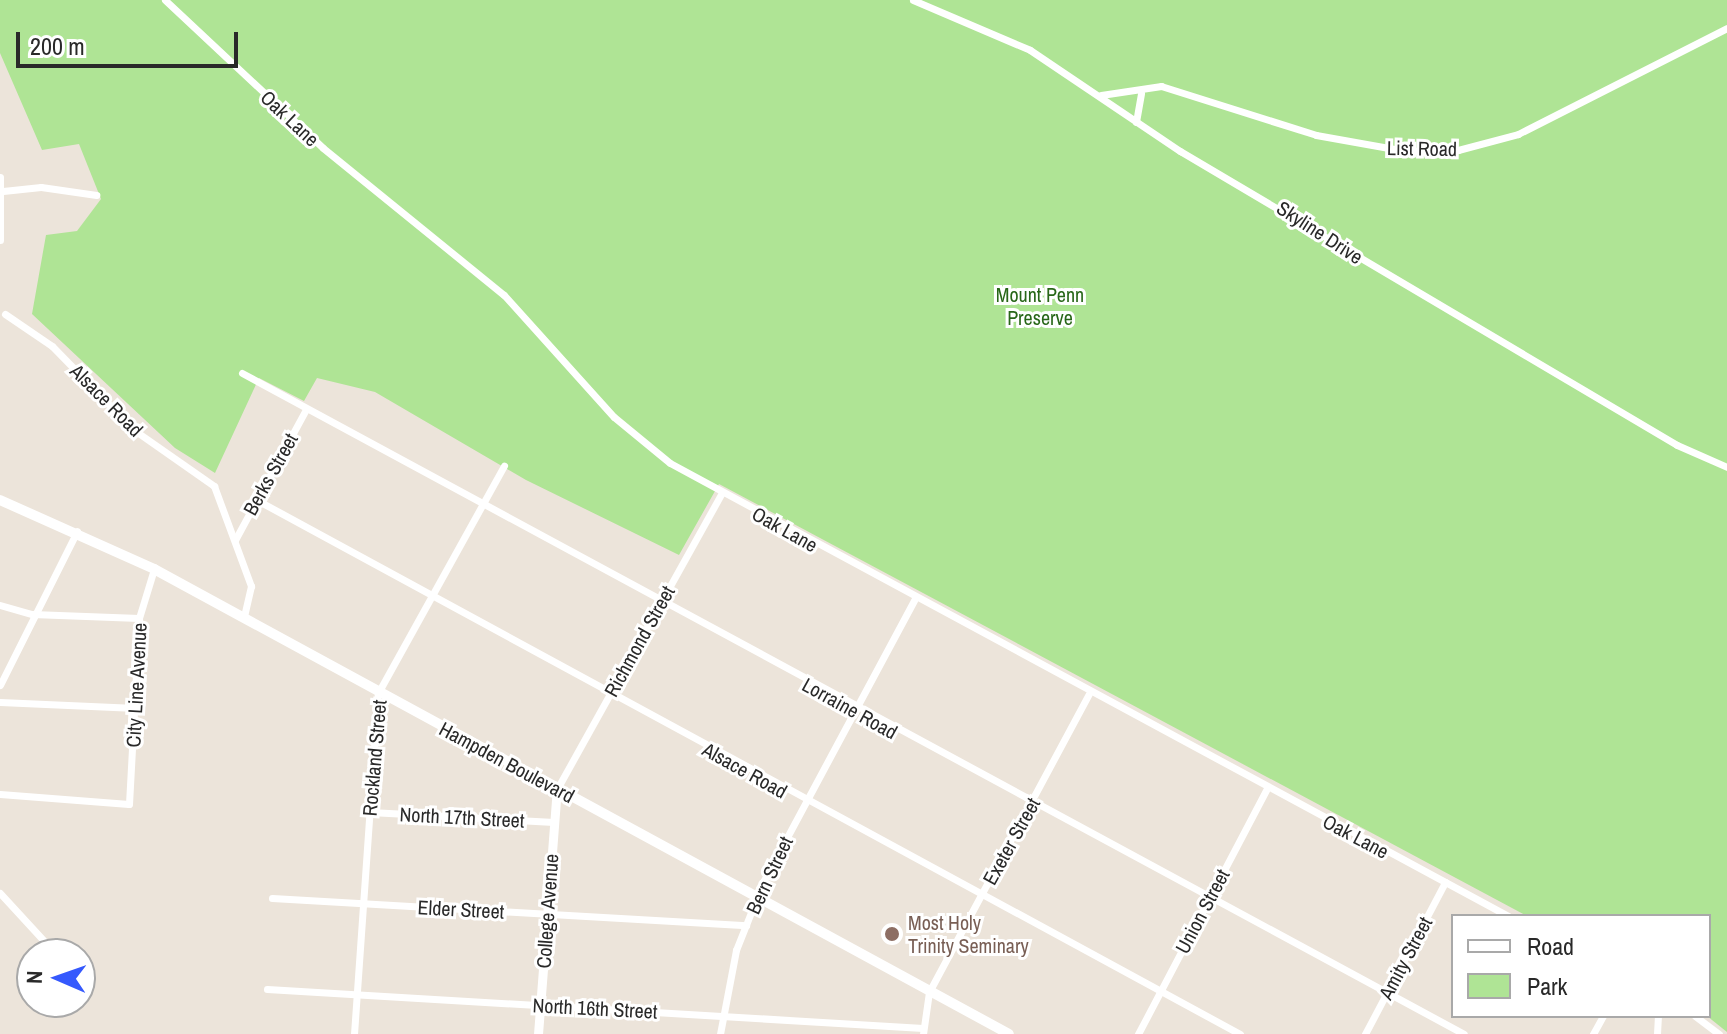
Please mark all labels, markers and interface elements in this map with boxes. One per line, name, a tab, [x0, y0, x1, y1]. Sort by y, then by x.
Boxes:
scale bar	[20, 16, 242, 66]
text: 200 m	[30, 30, 85, 62]
street label: Oak Lane	[256, 85, 324, 151]
street label: List Road	[1387, 135, 1457, 161]
street label: Skyline Drive	[1273, 195, 1367, 269]
park label: Mount Penn Preserve	[996, 283, 1084, 330]
street label: Alsace Road	[66, 359, 148, 441]
street label: Berks Street	[238, 429, 302, 519]
street label: Oak Lane	[748, 501, 822, 557]
street label: Richmond Street	[599, 581, 679, 701]
street label: City Line Avenue	[121, 622, 151, 748]
street label: Lorraine Road	[798, 672, 902, 744]
street label: Rockland Street	[357, 699, 391, 817]
street label: Hampden Boulevard	[435, 716, 579, 808]
street label: Alsace Road	[699, 737, 791, 803]
street label: Exeter Street	[977, 793, 1045, 889]
street label: North 17th Street	[399, 802, 525, 832]
street label: Oak Lane	[1319, 809, 1393, 863]
street label: Bern Street	[741, 832, 797, 918]
street label: College Avenue	[531, 853, 563, 969]
street label: Union Street	[1170, 865, 1234, 957]
street label: Elder Street	[417, 895, 505, 923]
place label: Most Holy Trinity Seminary	[908, 910, 1029, 957]
street label: Amity Street	[1373, 913, 1437, 1003]
legend	[1451, 914, 1711, 1018]
marker: Most Holy Trinity Seminary	[883, 925, 901, 943]
text: Road	[1527, 930, 1574, 962]
north arrow	[16, 938, 96, 1018]
text: N	[19, 970, 49, 984]
text: Park	[1527, 970, 1567, 1002]
street label: North 16th Street	[532, 993, 658, 1023]

